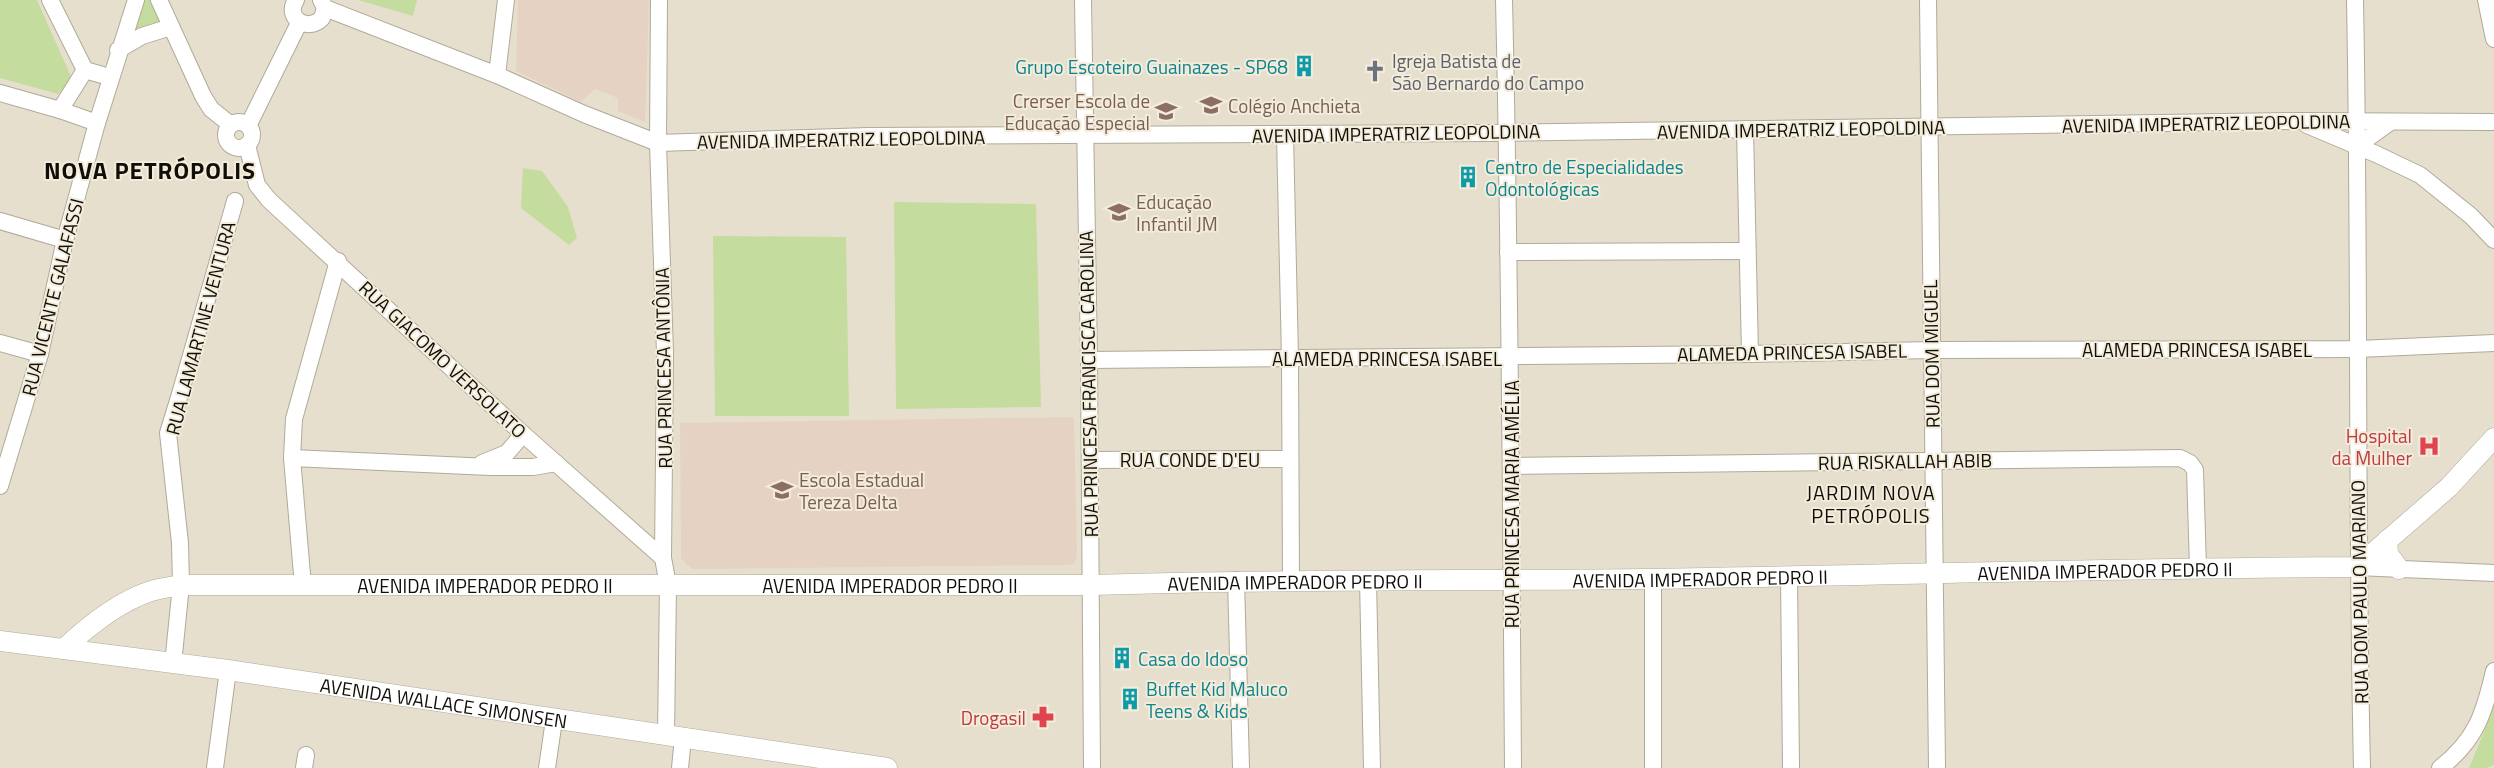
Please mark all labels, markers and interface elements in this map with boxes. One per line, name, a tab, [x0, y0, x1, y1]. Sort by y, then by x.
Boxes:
place label: Igreja Batista de São Bernardo do Campo	[1392, 46, 1584, 97]
place label: Grupo Escoteiro Guainazes - SP68	[1015, 52, 1288, 81]
building icon: Grupo Escoteiro Guainazes - SP68	[1291, 53, 1317, 79]
church icon: Igreja Batista de São Bernardo do Campo	[1362, 58, 1388, 84]
place label: Crerser Escola de Educação Especial	[1004, 86, 1150, 137]
place label: Colégio Anchieta	[1228, 91, 1361, 120]
school or university icon: Colégio Anchieta	[1198, 92, 1224, 118]
school or university icon: Crerser Escola de Educação Especial	[1153, 98, 1179, 124]
street label: AVENIDA IMPERATRIZ LEOPOLDINA	[2062, 106, 2350, 140]
street label: AVENIDA IMPERATRIZ LEOPOLDINA	[1657, 112, 1945, 146]
street label: AVENIDA IMPERATRIZ LEOPOLDINA	[1252, 116, 1540, 150]
street label: AVENIDA IMPERATRIZ LEOPOLDINA	[697, 122, 985, 156]
district label: NOVA PETRÓPOLIS	[44, 152, 256, 188]
place label: Centro de Especialidades Odontológicas	[1485, 152, 1684, 203]
building icon: Centro de Especialidades Odontológicas	[1455, 164, 1481, 190]
place label: Educação Infantil JM	[1136, 187, 1218, 238]
street label: RUA VICENTE GALAFASSI	[13, 195, 91, 399]
school or university icon: Educação Infantil JM	[1106, 199, 1132, 225]
street label: RUA LAMARTINE VENTURA	[157, 218, 243, 438]
street label: RUA PRINCESA FRANCISCA CAROLINA	[1071, 230, 1105, 538]
street label: RUA PRINCESA ANTÔNIA	[647, 267, 679, 469]
street label: RUA GIACOMO VERSOLATO	[353, 273, 533, 445]
street label: RUA DOM MIGUEL	[1915, 280, 1947, 428]
street label: ALAMEDA PRINCESA ISABEL	[1677, 335, 1907, 369]
street label: ALAMEDA PRINCESA ISABEL	[2082, 335, 2312, 364]
street label: ALAMEDA PRINCESA ISABEL	[1272, 344, 1502, 373]
street label: RUA PRINCESA MARIA AMÉLIA	[1497, 380, 1526, 628]
place label: Hospital da Mulher	[2331, 421, 2412, 472]
hospital icon: Hospital da Mulher	[2416, 433, 2442, 459]
street label: RUA CONDE D'EU	[1120, 445, 1260, 474]
street label: RUA RISKALLAH ABIB	[1818, 445, 1992, 477]
place label: Escola Estadual Tereza Delta	[799, 465, 924, 516]
school or university icon: Escola Estadual Tereza Delta	[769, 477, 795, 503]
district label: JARDIM NOVA PETRÓPOLIS	[1806, 477, 1936, 531]
street label: RUA DOM PAULO MARIANO	[2343, 480, 2375, 704]
street label: AVENIDA IMPERADOR PEDRO II	[1977, 554, 2233, 587]
street label: AVENIDA IMPERADOR PEDRO II	[1572, 561, 1828, 594]
street label: AVENIDA IMPERADOR PEDRO II	[1167, 566, 1423, 597]
street label: AVENIDA IMPERADOR PEDRO II	[357, 571, 613, 600]
street label: AVENIDA IMPERADOR PEDRO II	[762, 571, 1018, 600]
place label: Casa do Idoso	[1138, 644, 1248, 673]
building icon: Casa do Idoso	[1109, 645, 1135, 671]
street label: AVENIDA WALLACE SIMONSEN	[318, 669, 569, 735]
place label: Buffet Kid Maluco Teens & Kids	[1146, 674, 1288, 725]
building icon: Buffet Kid Maluco Teens & Kids	[1117, 686, 1143, 712]
place label: Drogasil	[961, 703, 1026, 732]
pharmacy icon: Drogasil	[1030, 704, 1056, 730]

